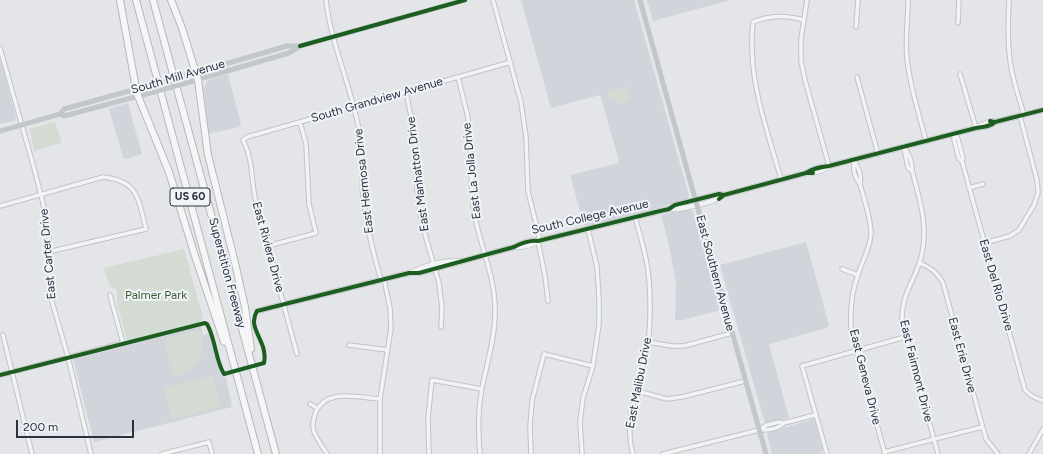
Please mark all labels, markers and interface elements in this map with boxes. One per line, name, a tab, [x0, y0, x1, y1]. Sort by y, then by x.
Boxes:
street label: South Mill Avenue	[129, 57, 227, 97]
street label: South Grandview Avenue	[309, 74, 445, 126]
street label: East Manhatton Drive	[404, 116, 432, 232]
street label: East La Jolla Drive	[460, 122, 484, 220]
street label: East Hermosa Drive	[351, 128, 377, 234]
road number: US 60	[170, 188, 210, 206]
street label: South College Avenue	[530, 197, 650, 237]
street label: East Riviera Drive	[249, 200, 287, 294]
street label: East Carter Drive	[37, 208, 59, 300]
street label: East Southern Avenue	[693, 213, 737, 333]
street label: Superstition Freeway	[205, 216, 249, 330]
street label: East Del Rio Drive	[976, 238, 1016, 332]
park label: Palmer Park	[125, 288, 187, 302]
street label: East Erie Drive	[945, 316, 979, 394]
street label: East Fairmont Drive	[896, 318, 936, 424]
street label: East Geneva Drive	[846, 328, 884, 426]
street label: East Malibu Drive	[623, 336, 655, 430]
scale bar	[18, 412, 136, 438]
text: 200 m	[23, 420, 58, 434]

